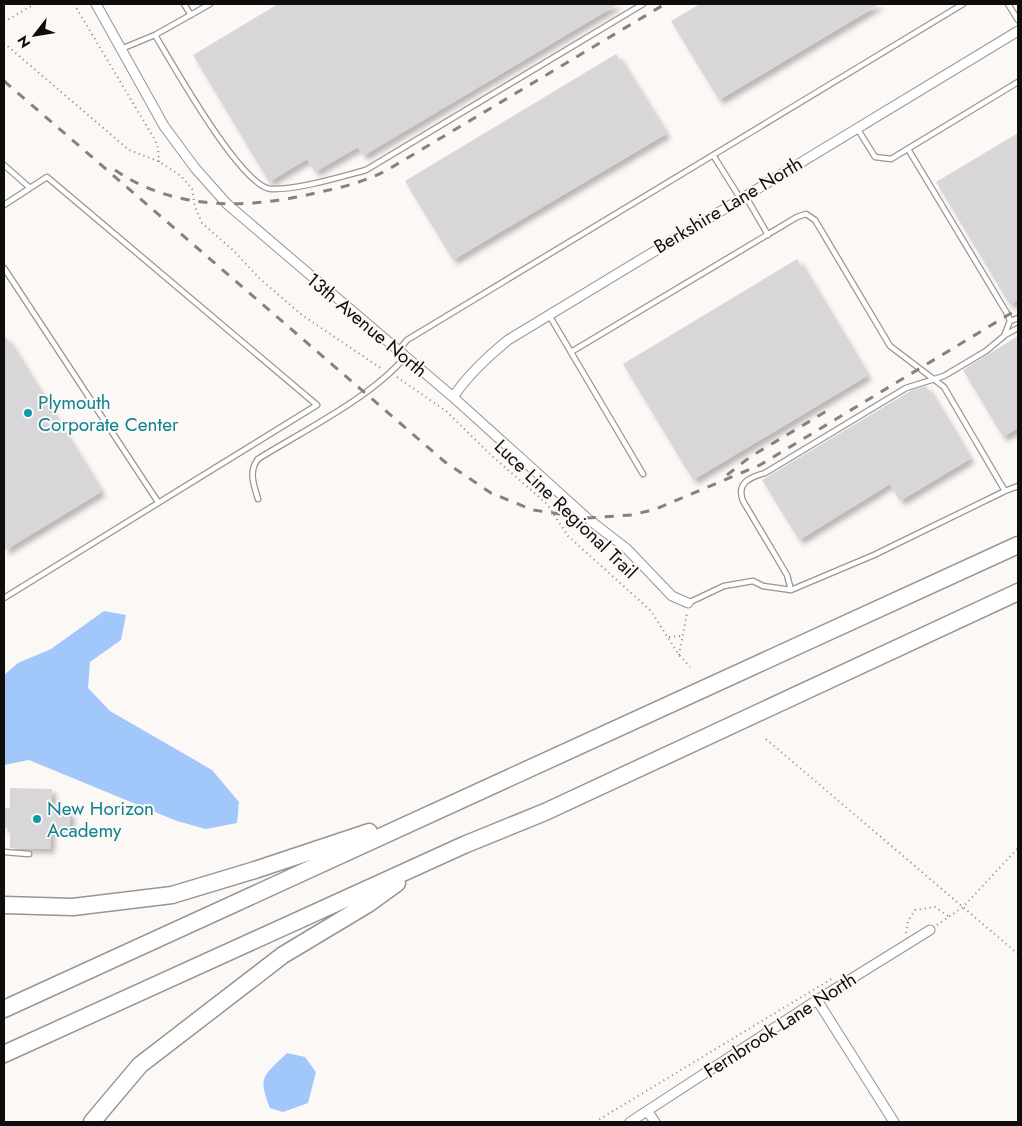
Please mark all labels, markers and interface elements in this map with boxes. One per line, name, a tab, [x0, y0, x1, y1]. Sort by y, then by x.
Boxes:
north arrow	[10, 10, 60, 60]
text: N	[12, 32, 35, 52]
street label: Berkshire Lane North	[649, 150, 807, 260]
street label: 13th Avenue North	[301, 266, 433, 384]
place label: Plymouth Corporate Center	[38, 389, 179, 438]
marker: Plymouth Corporate Center	[22, 407, 34, 419]
street label: Luce Line Regional Trail	[488, 433, 644, 585]
place label: New Horizon Academy	[47, 795, 154, 844]
marker: New Horizon Academy	[31, 813, 43, 825]
street label: Fernbrook Lane North	[699, 966, 861, 1084]

